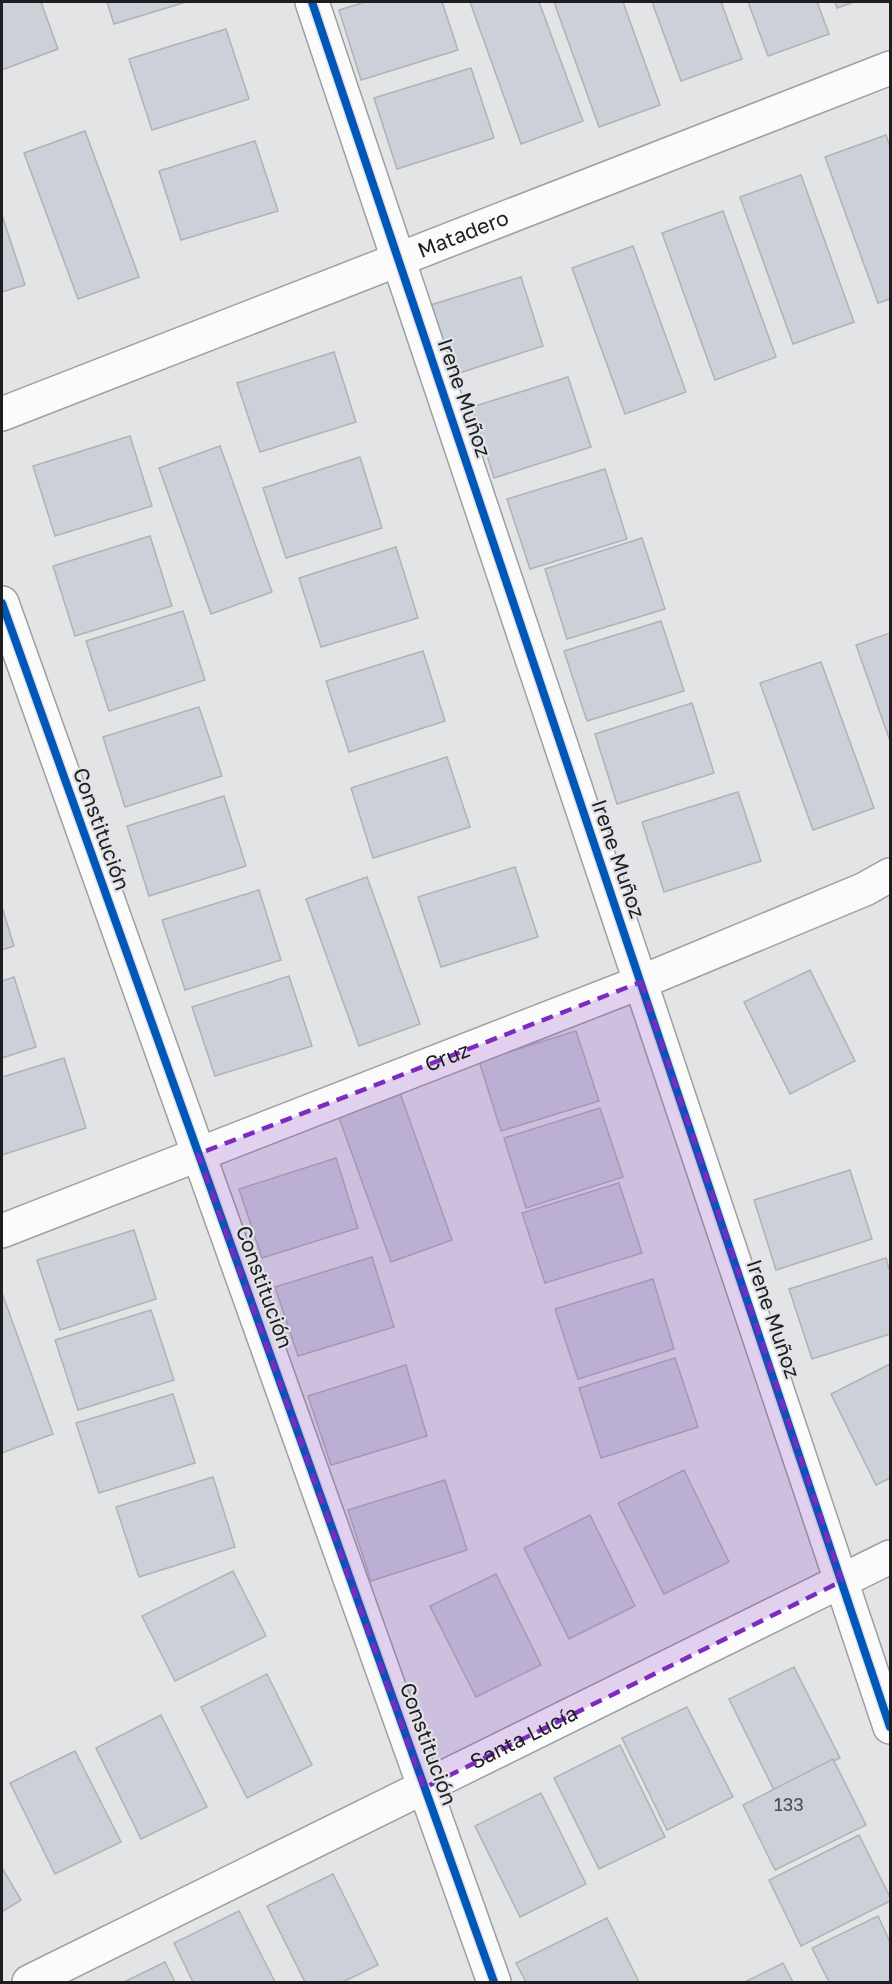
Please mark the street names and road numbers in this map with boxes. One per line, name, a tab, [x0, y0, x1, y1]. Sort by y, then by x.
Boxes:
street label: Matadero	[414, 204, 512, 263]
street label: Irene Muñoz	[432, 335, 497, 461]
street label: Constitución	[68, 764, 136, 894]
street label: Irene Muñoz	[586, 796, 651, 922]
street label: Cruz	[421, 1036, 473, 1077]
street label: Constitución	[231, 1222, 299, 1352]
street label: Irene Muñoz	[741, 1256, 806, 1382]
street label: Constitución	[395, 1679, 463, 1809]
street label: Santa Lucía	[465, 1699, 582, 1774]

